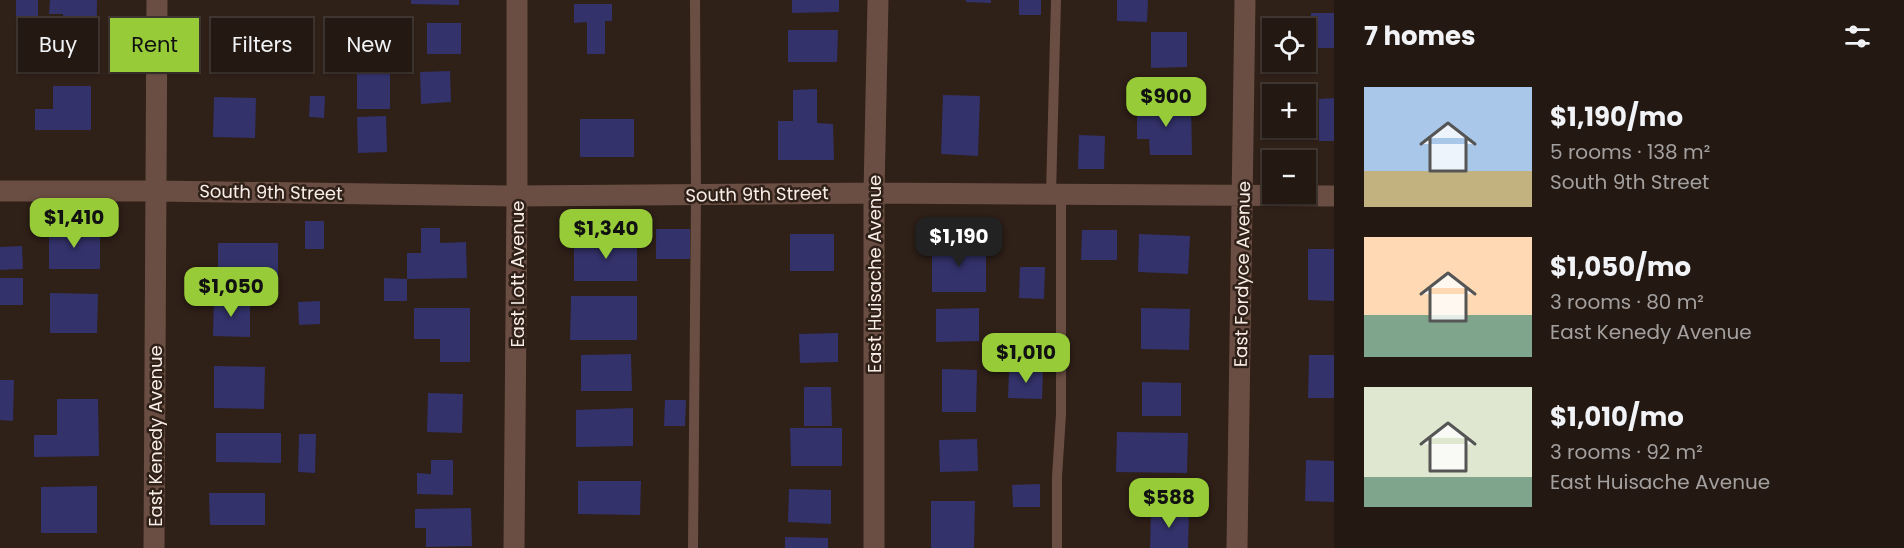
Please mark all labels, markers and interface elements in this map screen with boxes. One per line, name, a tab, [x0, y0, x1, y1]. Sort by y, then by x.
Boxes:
chip: Buy	[18, 18, 98, 72]
chip: Rent	[110, 18, 199, 72]
chip: Filters	[211, 18, 313, 72]
chip: New	[325, 18, 412, 72]
map controls	[1262, 18, 1316, 204]
button: locate	[1262, 18, 1316, 72]
text: 7 homes	[1364, 18, 1476, 54]
icon: filters	[1841, 20, 1874, 53]
pin: $900	[1130, 77, 1202, 128]
text: $900	[1140, 82, 1192, 110]
button: +	[1262, 84, 1316, 138]
text: $1,190/mo	[1550, 99, 1683, 135]
icon: home	[1412, 111, 1484, 183]
text: 5 rooms · 138 m²	[1550, 138, 1710, 166]
button: −	[1262, 150, 1316, 204]
text: South 9th Street	[1550, 168, 1709, 196]
street label: East Huisache Avenue	[862, 175, 887, 373]
street label: South 9th Street	[199, 178, 343, 206]
street label: South 9th Street	[685, 180, 829, 208]
street label: East Fordyce Avenue	[1228, 181, 1256, 367]
pin: $1,410	[25, 198, 123, 249]
street label: East Lott Avenue	[505, 201, 530, 347]
text: $1,410	[44, 203, 104, 231]
pin: $1,340	[557, 209, 655, 260]
text: $1,340	[573, 214, 639, 242]
pin: $1,190	[910, 217, 1008, 268]
text: $1,190	[929, 222, 989, 250]
text: $1,050/mo	[1550, 249, 1691, 285]
icon: home	[1412, 261, 1484, 333]
pin: $1,050	[182, 267, 280, 318]
text: $1,050	[198, 272, 264, 300]
text: 3 rooms · 80 m²	[1550, 288, 1704, 316]
text: East Kenedy Avenue	[1550, 318, 1752, 346]
pin: $1,010	[977, 333, 1075, 384]
text: $1,010	[996, 338, 1056, 366]
street label: East Kenedy Avenue	[143, 345, 168, 527]
text: $1,010/mo	[1550, 399, 1684, 435]
icon: home	[1412, 411, 1484, 483]
text: 3 rooms · 92 m²	[1550, 438, 1703, 466]
text: East Huisache Avenue	[1550, 468, 1770, 496]
pin: $588	[1133, 478, 1205, 529]
text: $588	[1143, 483, 1195, 511]

